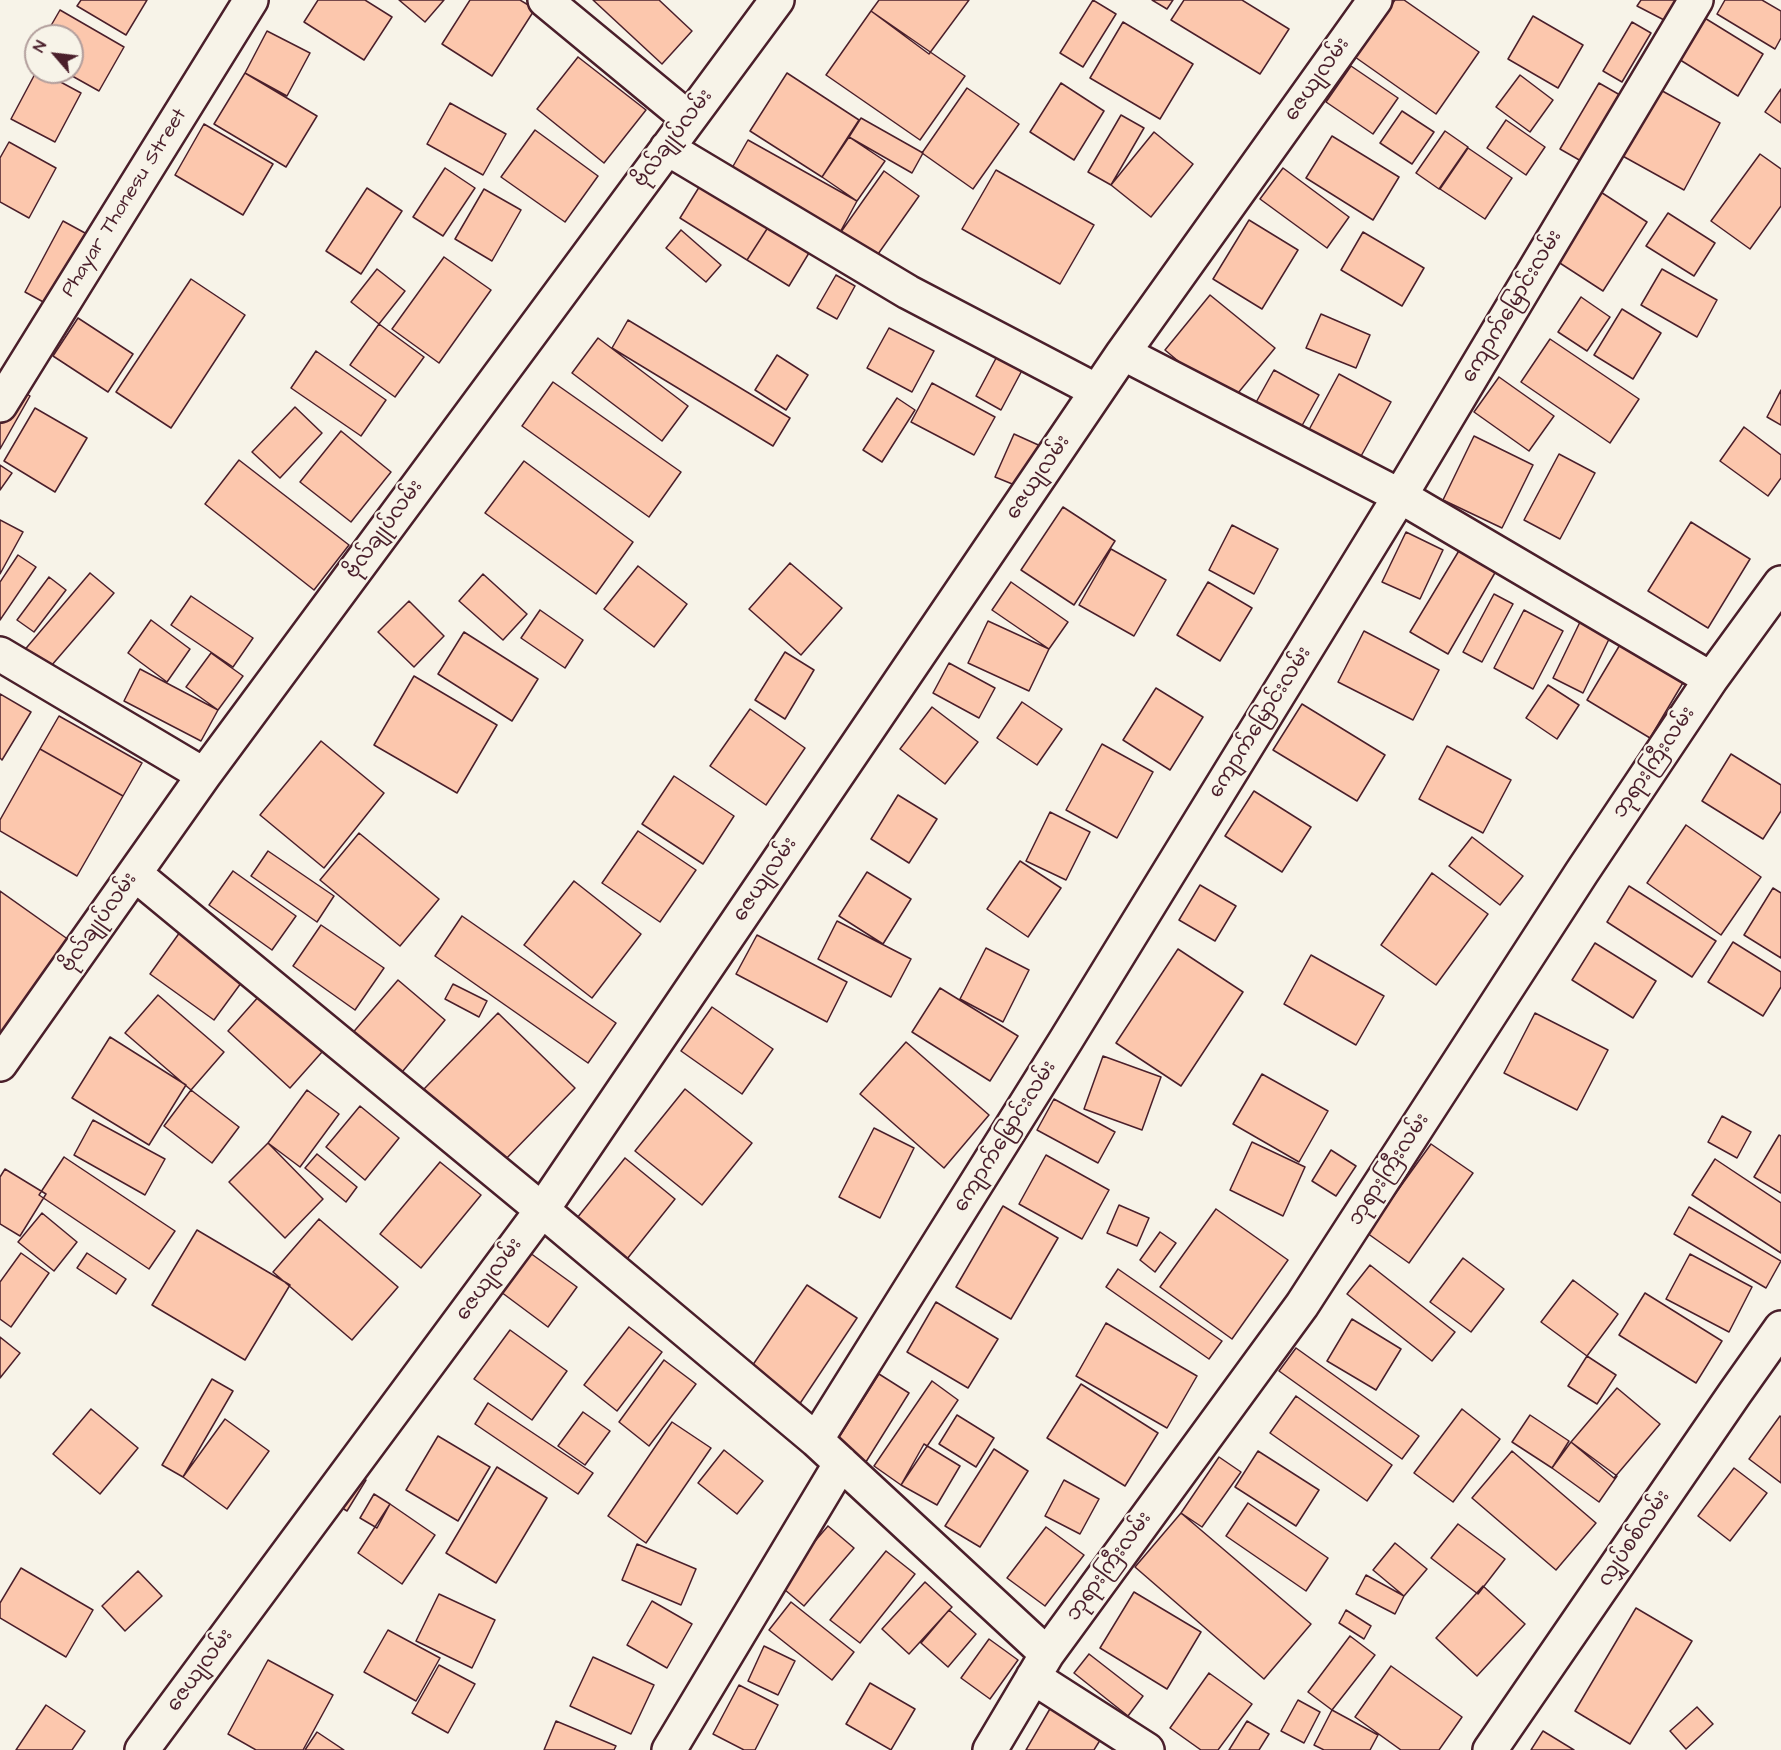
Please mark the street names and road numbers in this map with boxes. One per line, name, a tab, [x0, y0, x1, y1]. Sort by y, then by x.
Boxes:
street label: ဇေယျလမ်း	[1280, 34, 1356, 126]
street label: ဗိုလ်ချုပ်လမ်း	[629, 85, 719, 193]
street label: Phayar Thonesu Street	[57, 104, 193, 302]
street label: ကျောက်မြောင်းလမ်း	[1458, 226, 1568, 388]
street label: ဇေယျလမ်း	[1002, 431, 1076, 525]
street label: ဗိုလ်ချုပ်လမ်း	[341, 476, 429, 584]
street label: ကျောက်မြောင်းလမ်း	[1205, 643, 1317, 803]
street label: ဘုရားကြီးလမ်း	[1609, 703, 1701, 823]
street label: ဇေယျလမ်း	[729, 833, 803, 927]
street label: ဗိုလ်ချုပ်လမ်း	[57, 868, 143, 978]
street label: ကျောက်မြောင်းလမ်း	[950, 1057, 1062, 1217]
street label: ဘုရားကြီးလမ်း	[1345, 1109, 1435, 1231]
street label: ဇေယျလမ်း	[452, 1234, 528, 1326]
street label: လျှပ်စစ်လမ်း	[1594, 1486, 1676, 1592]
street label: ဘုရားကြီးလမ်း	[1062, 1508, 1158, 1626]
street label: ဇေယျလမ်း	[163, 1625, 239, 1717]

